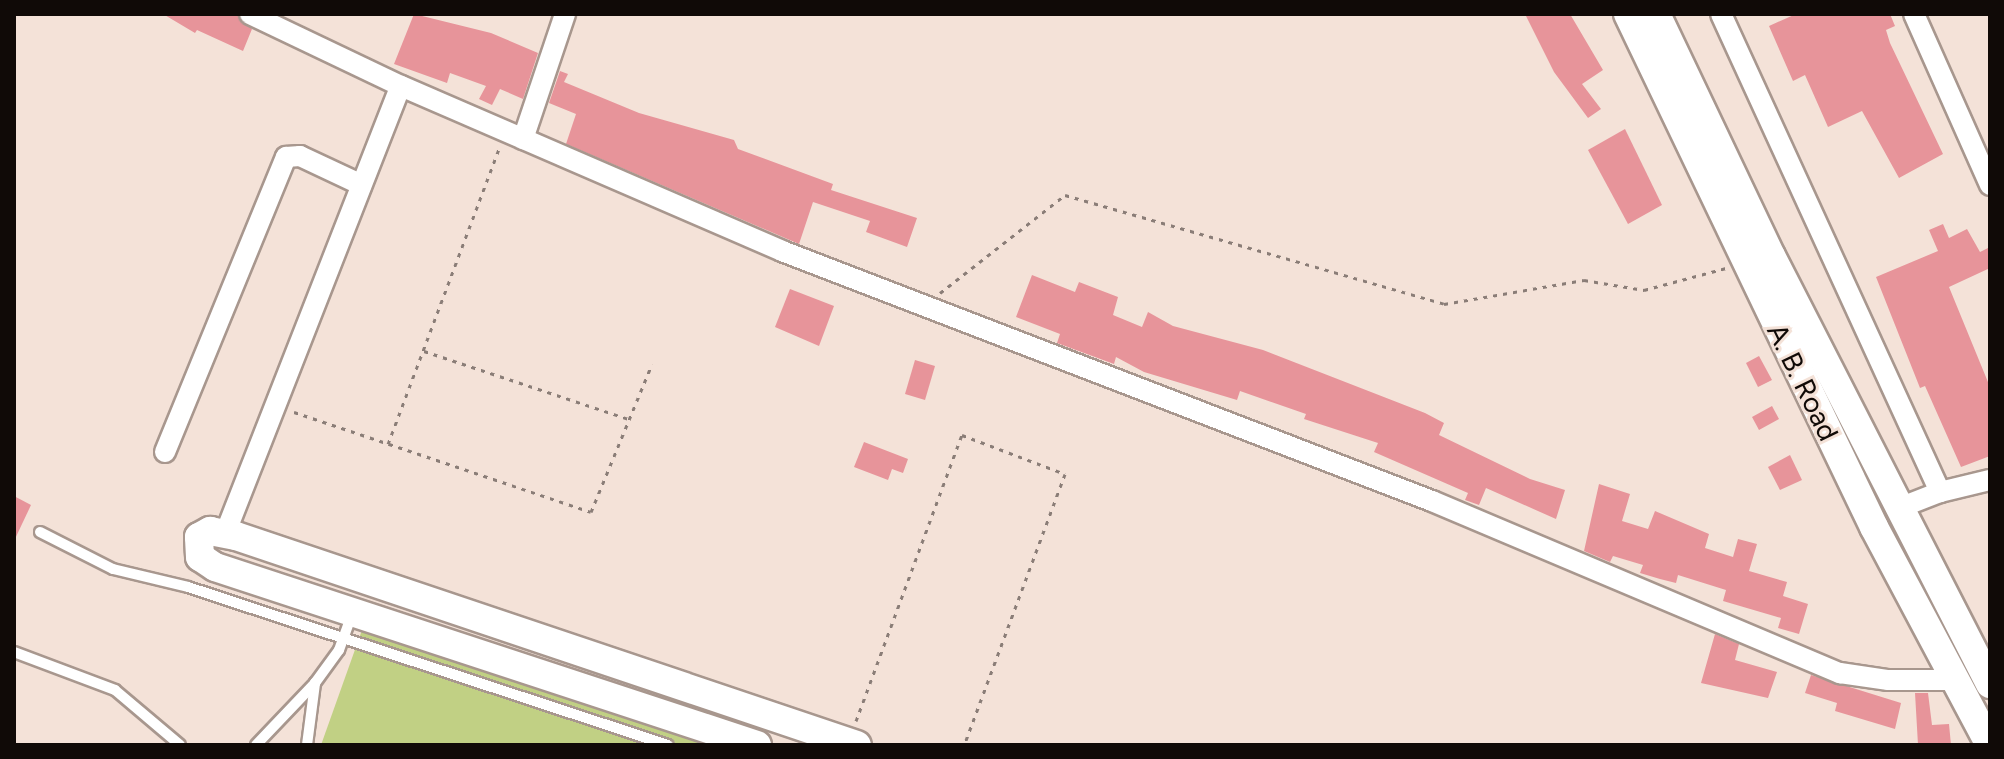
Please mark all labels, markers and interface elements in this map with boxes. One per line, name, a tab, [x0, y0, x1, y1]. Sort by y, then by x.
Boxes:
street label: A. B. Road	[1760, 318, 1846, 446]

